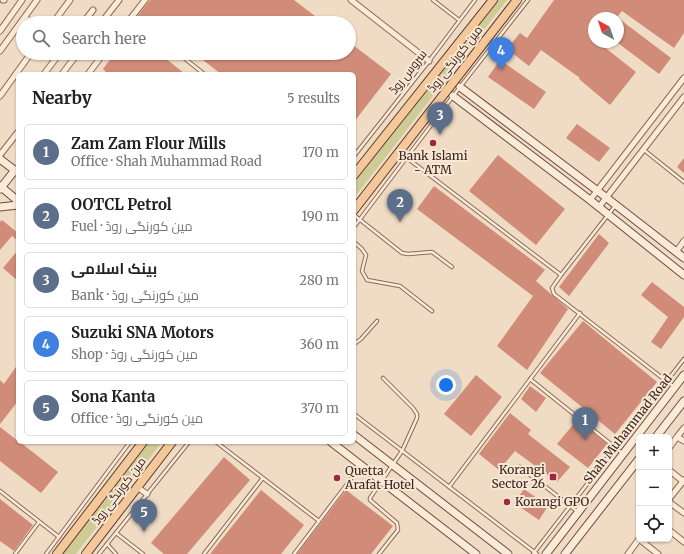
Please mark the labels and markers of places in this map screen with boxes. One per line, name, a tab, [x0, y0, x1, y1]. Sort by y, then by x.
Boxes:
pin: 4	[488, 37, 514, 70]
pin: 3	[427, 102, 453, 135]
marker: Bank Islami - ATM	[428, 138, 438, 148]
place label: Bank Islami - ATM	[398, 148, 468, 177]
pin: 2	[387, 189, 413, 222]
pin: 1	[572, 407, 598, 440]
place label: Korangi Sector 26	[491, 462, 545, 491]
place label: Quetta Arafat Hotel	[344, 463, 415, 492]
marker: Korangi Sector 26	[548, 472, 558, 482]
marker: Quetta Arafat Hotel	[332, 473, 342, 483]
place label: Korangi GPO	[515, 494, 589, 509]
marker: Korangi GPO	[502, 497, 512, 507]
pin: 5	[131, 499, 157, 532]

